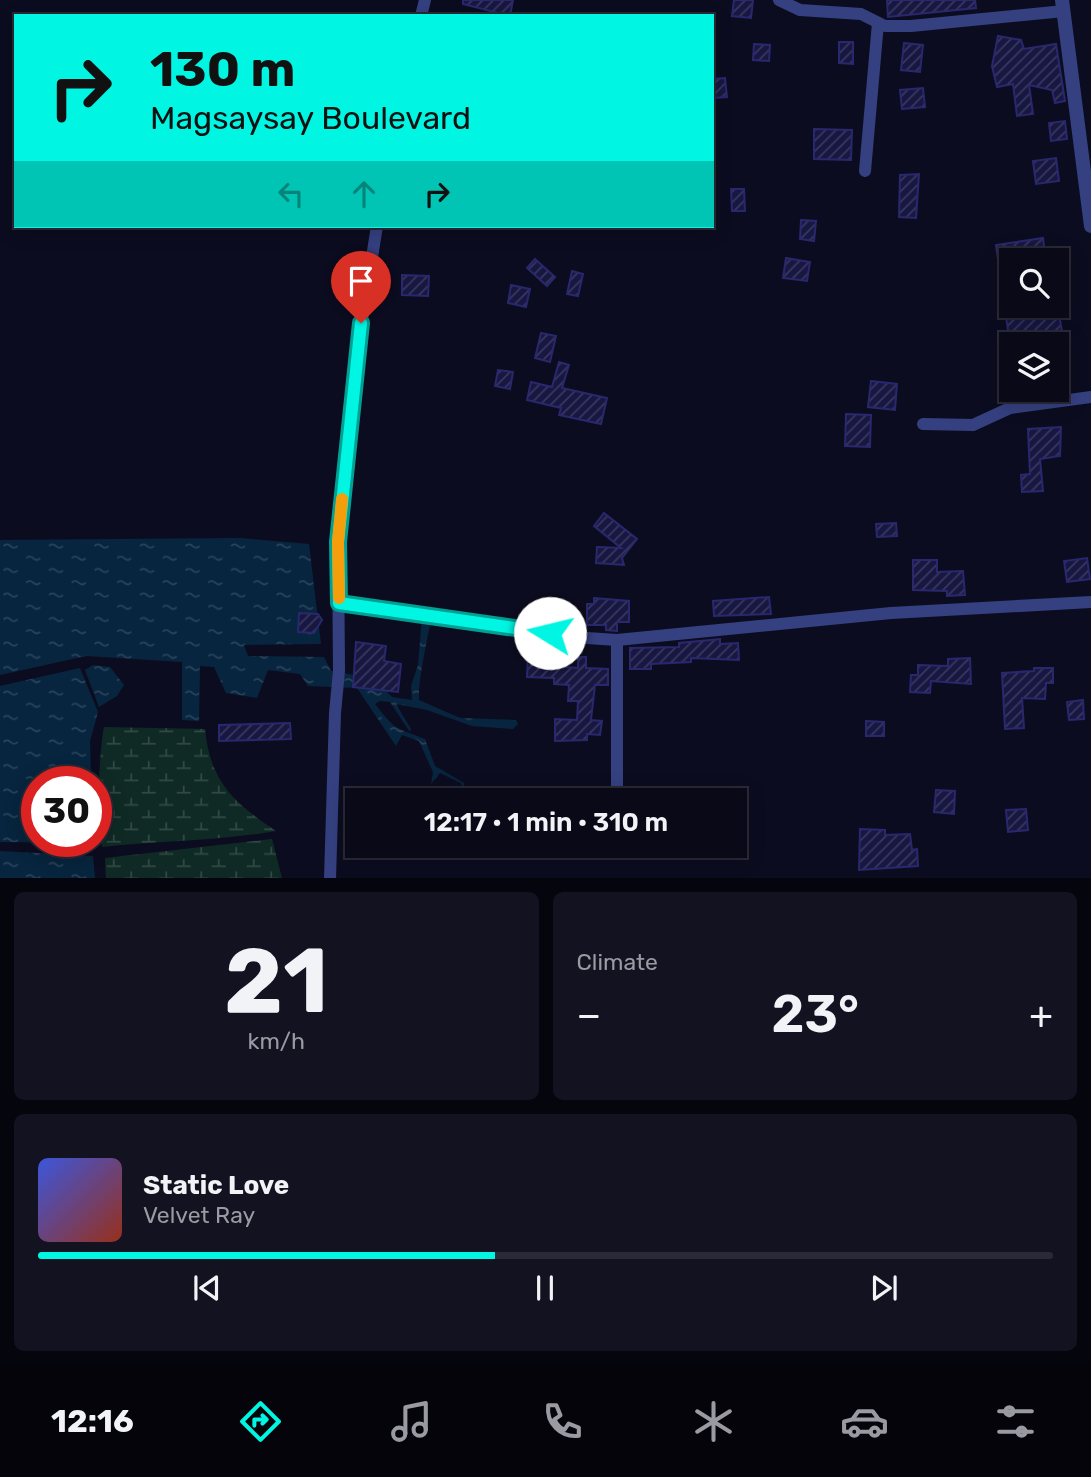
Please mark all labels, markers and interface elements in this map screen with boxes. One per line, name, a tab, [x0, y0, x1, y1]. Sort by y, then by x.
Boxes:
text: 130 m	[150, 40, 295, 98]
icon: right	[35, 42, 126, 133]
text: Magsaysay Boulevard	[150, 99, 471, 137]
icon: left	[272, 175, 310, 213]
icon: ahead	[345, 175, 383, 213]
icon: right	[418, 175, 456, 213]
map controls	[999, 248, 1069, 402]
button: search	[999, 248, 1069, 318]
pin	[331, 251, 391, 323]
icon: arrive	[342, 262, 380, 300]
button: layers	[999, 332, 1069, 402]
position arrow	[513, 596, 587, 670]
speed limit sign: 30	[21, 766, 112, 857]
text: 12:17 · 1 min · 310 m	[424, 807, 668, 838]
text: 21	[224, 927, 328, 1035]
text: Climate	[577, 948, 658, 976]
text: 23°	[772, 983, 859, 1045]
text: −	[577, 992, 601, 1038]
text: +	[1029, 992, 1053, 1038]
text: km/h	[248, 1027, 305, 1055]
text: Static Love	[143, 1170, 289, 1201]
text: Velvet Ray	[143, 1201, 255, 1229]
icon: previous	[188, 1269, 226, 1307]
icon: pause	[526, 1269, 564, 1307]
icon: next	[865, 1269, 903, 1307]
icon: directions	[236, 1397, 285, 1446]
icon: music	[387, 1397, 436, 1446]
icon: phone	[538, 1397, 587, 1446]
icon: climate	[689, 1397, 738, 1446]
icon: car	[840, 1397, 889, 1446]
icon: filters	[991, 1397, 1040, 1446]
text: 12:16	[51, 1402, 134, 1440]

